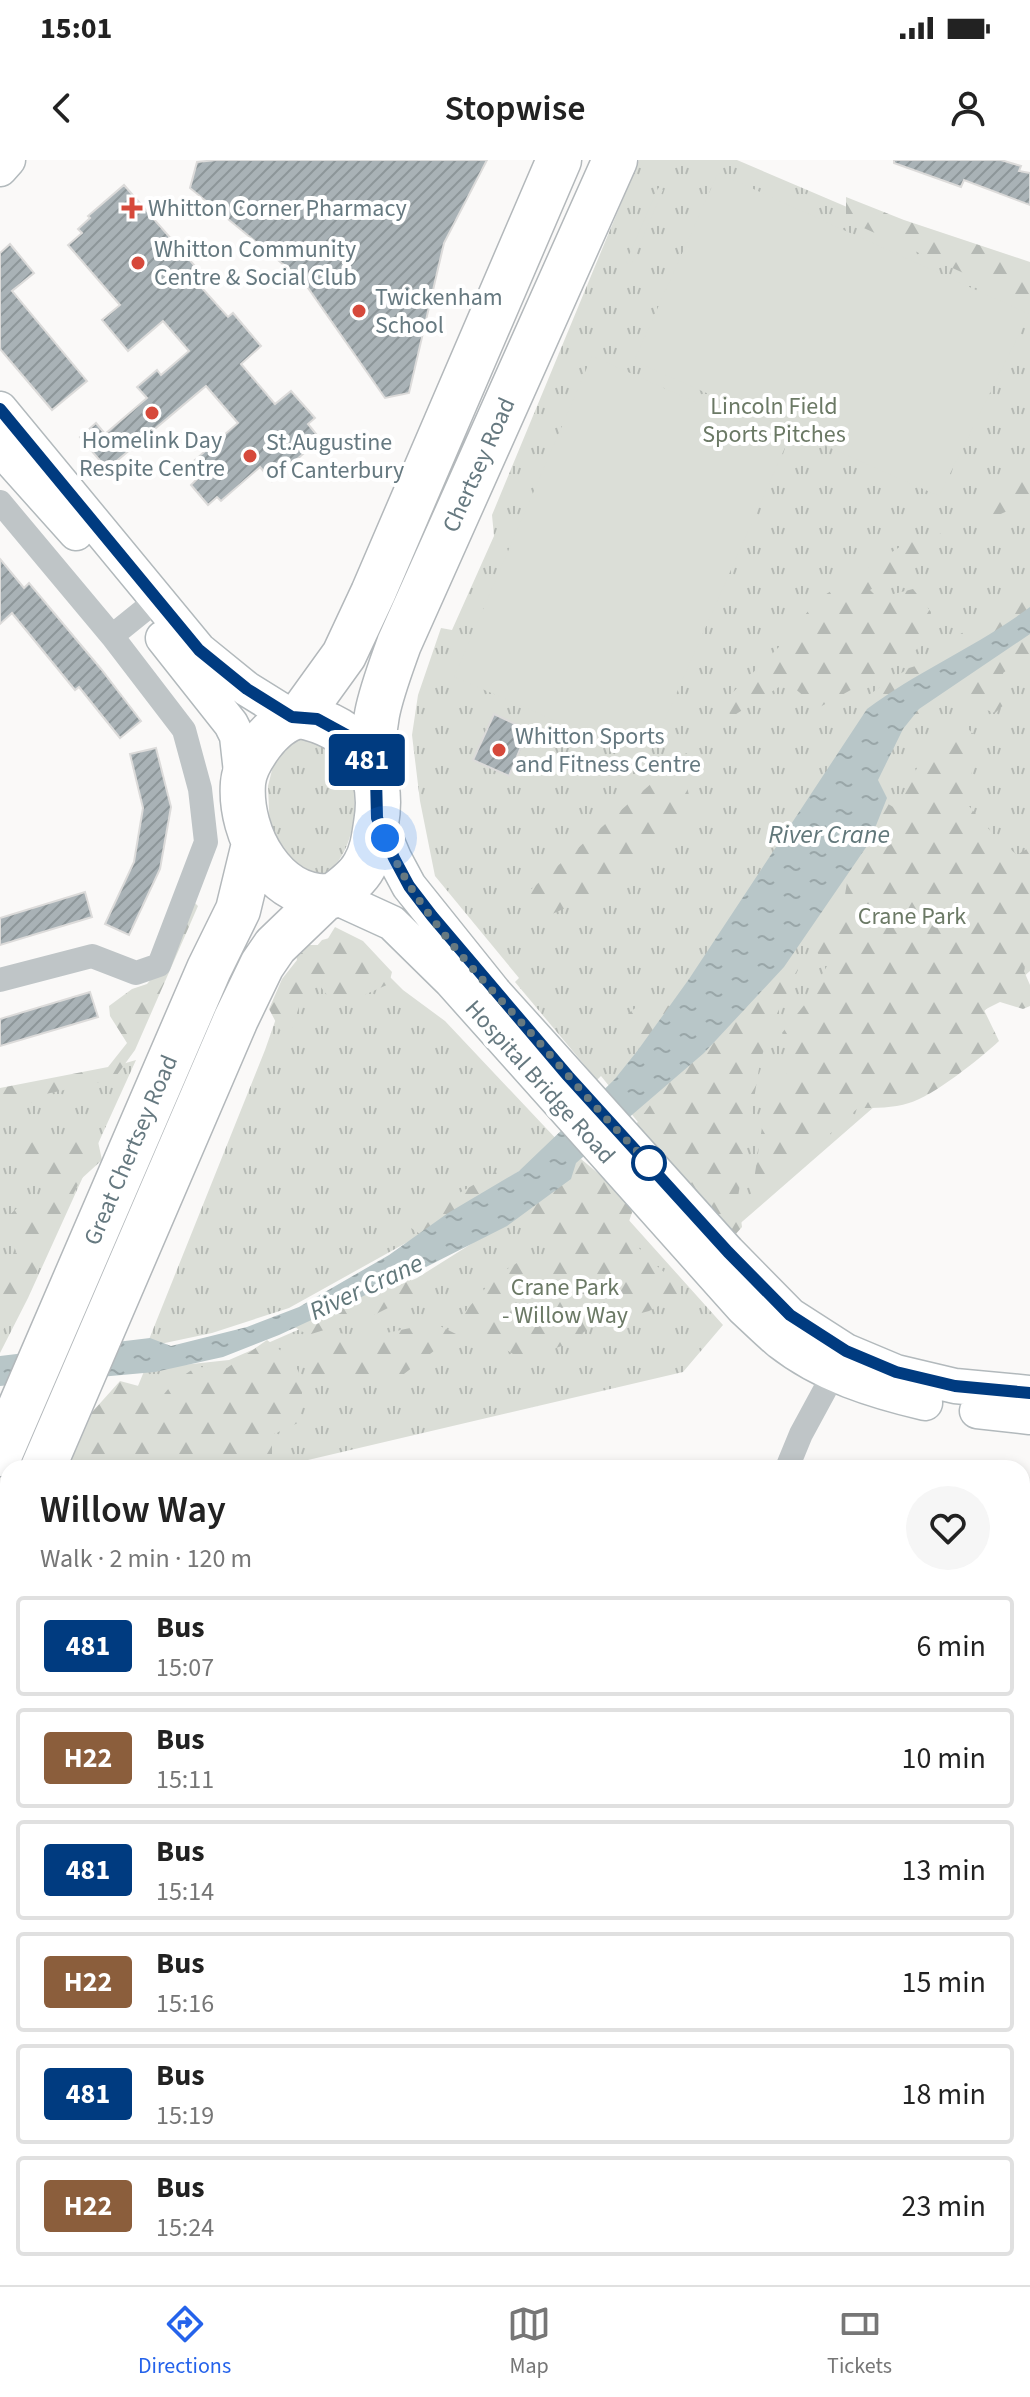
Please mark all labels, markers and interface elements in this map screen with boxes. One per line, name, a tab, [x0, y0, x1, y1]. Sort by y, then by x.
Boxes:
text: 15:01	[40, 7, 112, 50]
text: Stopwise	[444, 83, 586, 134]
icon: back	[40, 86, 84, 130]
icon: person	[946, 86, 990, 130]
place label: Whitton Corner Pharmacy	[148, 191, 407, 226]
marker: Whitton Corner Pharmacy	[123, 199, 141, 217]
place label: Whitton Community Centre & Social Club	[154, 232, 357, 295]
marker: Whitton Community Centre & Social Club	[129, 254, 147, 272]
place label: Twickenham School	[375, 280, 503, 343]
marker: Twickenham School	[350, 302, 368, 320]
park label: Lincoln Field Sports Pitches	[702, 389, 846, 452]
street label: Chertsey Road	[434, 392, 524, 538]
marker: Homelink Day Respite Centre	[143, 404, 161, 422]
place label: Homelink Day Respite Centre	[79, 423, 225, 486]
place label: St.Augustine of Canterbury	[266, 425, 404, 488]
marker: St.Augustine of Canterbury	[241, 447, 259, 465]
place label: Whitton Sports and Fitness Centre	[515, 719, 701, 782]
line badge: 481	[321, 734, 413, 786]
text: 481	[345, 740, 389, 780]
marker: Whitton Sports and Fitness Centre	[490, 741, 508, 759]
water label: River Crane	[768, 816, 890, 853]
your location	[365, 818, 405, 858]
park label: Crane Park	[858, 899, 966, 934]
street label: Hospital Bridge Road	[457, 992, 623, 1172]
street label: Great Chertsey Road	[75, 1049, 187, 1251]
unlabelled marker	[632, 1146, 666, 1180]
water label: River Crane	[303, 1245, 429, 1329]
park label: Crane Park - Willow Way	[502, 1270, 628, 1333]
text: Willow Way	[40, 1483, 226, 1537]
button: heart	[906, 1486, 990, 1570]
text: Walk · 2 min · 120 m	[40, 1540, 252, 1577]
text: Bus	[156, 1606, 204, 1649]
text: 6 min	[916, 1625, 986, 1668]
text: 481	[66, 1626, 110, 1666]
text: 15:07	[156, 1649, 214, 1686]
text: Bus	[156, 1718, 204, 1761]
text: 10 min	[902, 1737, 986, 1780]
text: H22	[64, 1738, 112, 1778]
text: 15:11	[156, 1761, 214, 1798]
text: Bus	[156, 1830, 204, 1873]
text: 13 min	[902, 1849, 986, 1892]
text: 481	[66, 1850, 110, 1890]
text: 15:14	[156, 1873, 214, 1910]
text: Bus	[156, 1942, 204, 1985]
text: 15 min	[902, 1961, 986, 2004]
text: H22	[64, 1962, 112, 2002]
text: 15:16	[156, 1985, 214, 2022]
text: Bus	[156, 2054, 204, 2097]
text: 18 min	[902, 2073, 986, 2116]
text: 481	[66, 2074, 110, 2114]
text: 15:19	[156, 2097, 214, 2134]
text: Bus	[156, 2166, 204, 2209]
text: 23 min	[902, 2185, 986, 2228]
text: H22	[64, 2186, 112, 2226]
text: 15:24	[156, 2209, 214, 2246]
tab: Directions	[138, 2302, 231, 2382]
tab: Map	[507, 2302, 551, 2382]
tab: Tickets	[827, 2302, 892, 2382]

